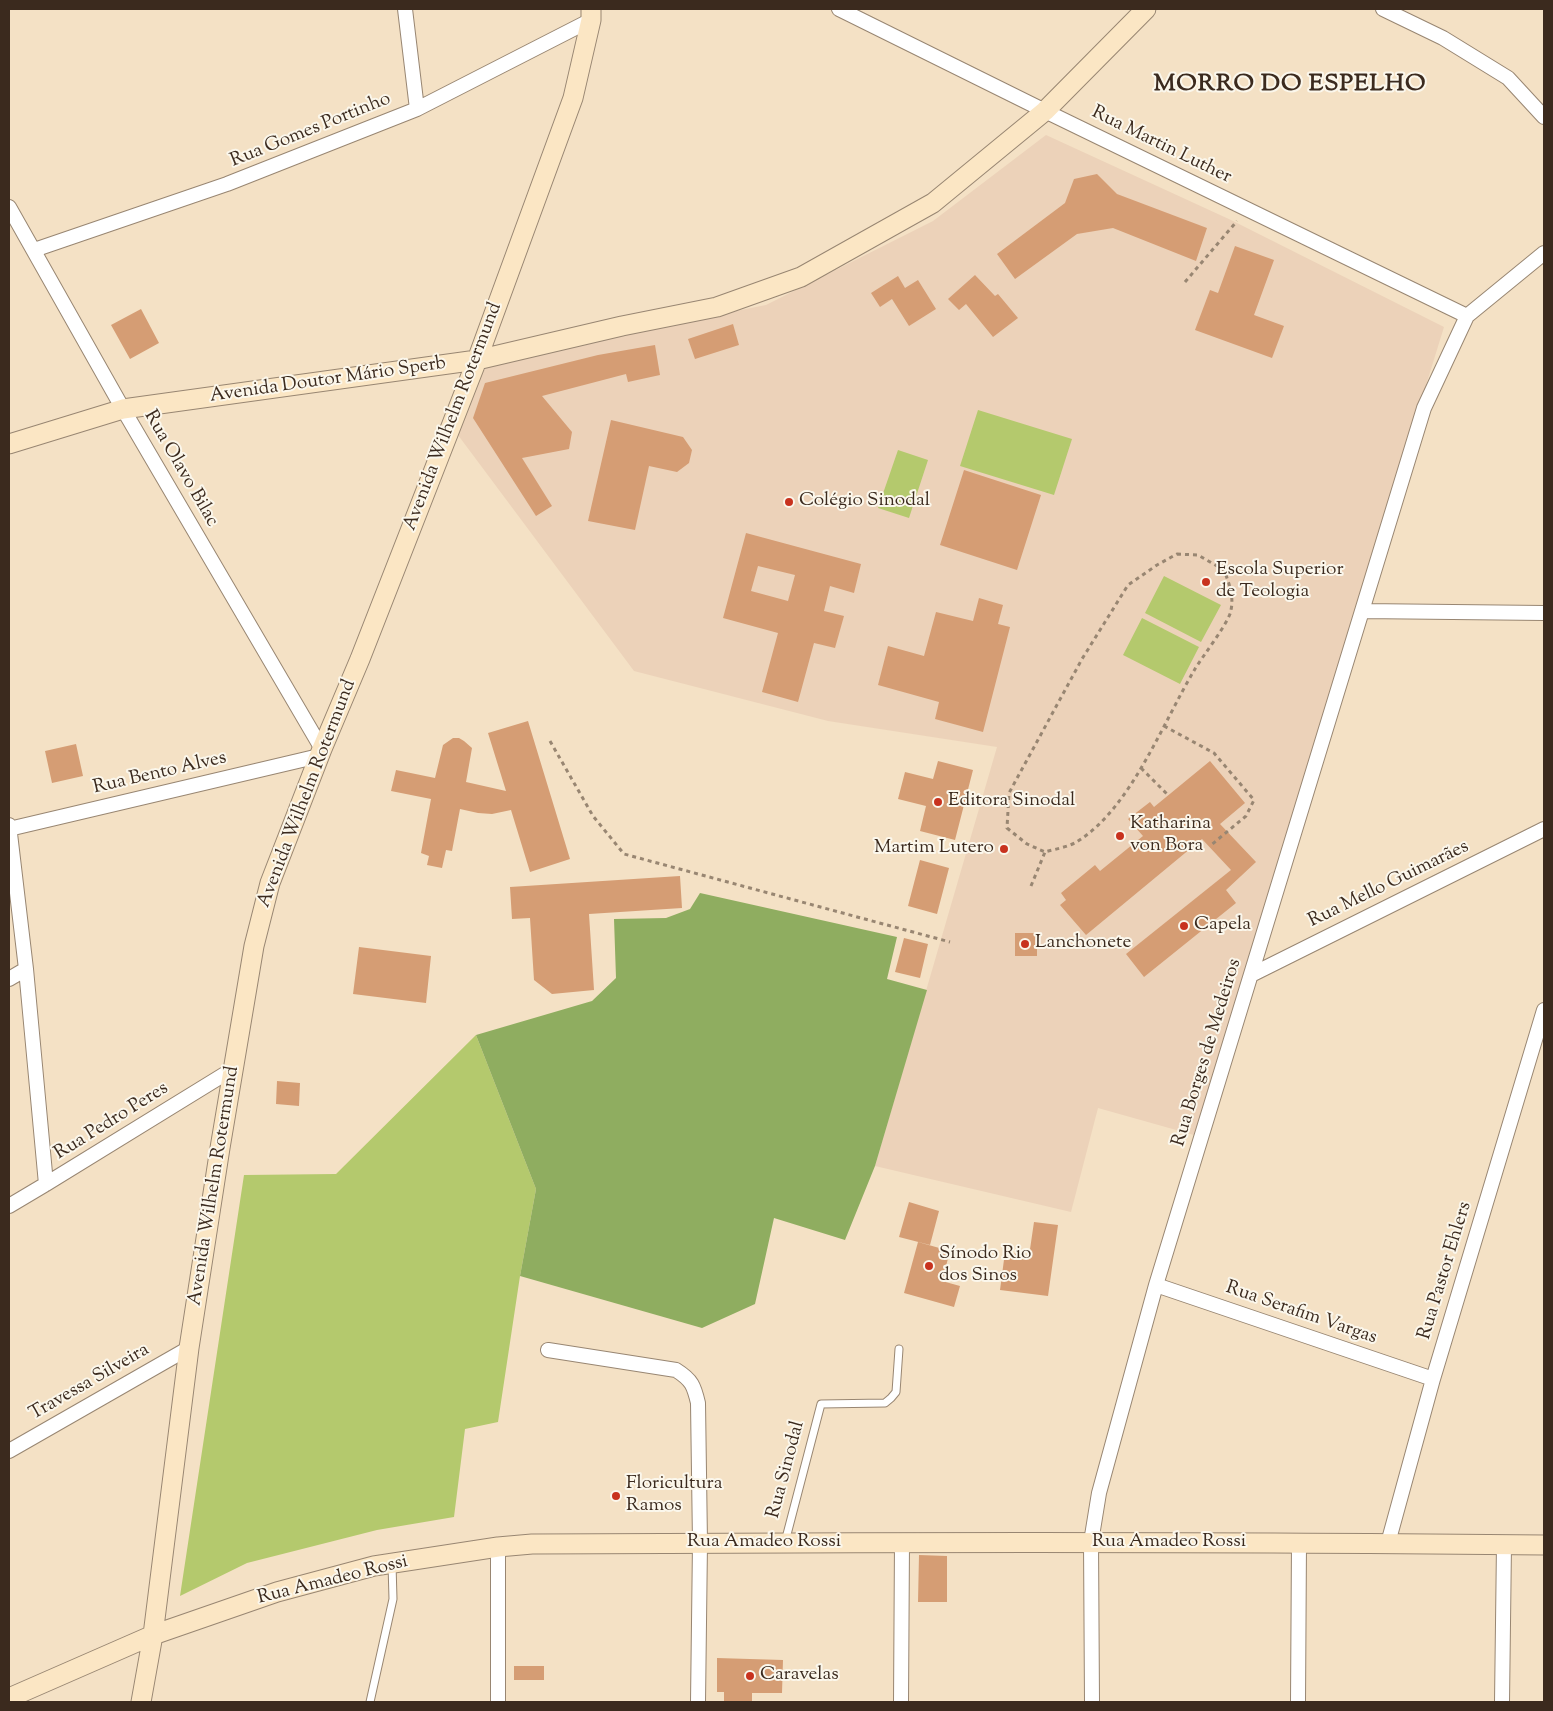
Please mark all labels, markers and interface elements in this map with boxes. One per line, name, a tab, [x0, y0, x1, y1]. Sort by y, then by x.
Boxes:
district label: MORRO DO ESPELHO	[1152, 72, 1428, 100]
street label: Rua Gomes Portinho	[228, 88, 394, 174]
street label: Rua Martin Luther	[1087, 102, 1235, 190]
street label: Avenida Wilhelm Rotermund	[400, 300, 508, 534]
street label: Avenida Doutor Mário Sperb	[209, 353, 447, 409]
street label: Rua Olavo Bilac	[138, 407, 222, 531]
place label: Colégio Sinodal	[799, 491, 930, 513]
marker: Colégio Sinodal	[783, 496, 795, 508]
place label: Escola Superior de Teologia	[1216, 560, 1344, 604]
marker: Escola Superior de Teologia	[1200, 576, 1212, 588]
street label: Avenida Wilhelm Rotermund	[254, 677, 362, 911]
street label: Rua Bento Alves	[91, 748, 229, 800]
place label: Editora Sinodal	[948, 791, 1075, 813]
marker: Editora Sinodal	[932, 796, 944, 808]
place label: Katharina von Bora	[1130, 814, 1211, 858]
marker: Katharina von Bora	[1114, 830, 1126, 842]
street label: Rua Mello Guimarães	[1305, 836, 1473, 934]
place label: Martim Lutero	[874, 838, 994, 860]
marker: Martim Lutero	[998, 843, 1010, 855]
place label: Capela	[1194, 915, 1251, 937]
marker: Capela	[1178, 920, 1190, 932]
place label: Lanchonete	[1035, 933, 1131, 955]
marker: Lanchonete	[1019, 938, 1031, 950]
street label: Rua Borges de Medeiros	[1169, 956, 1247, 1150]
street label: Avenida Wilhelm Rotermund	[185, 1065, 245, 1307]
street label: Rua Pedro Peres	[51, 1078, 173, 1166]
street label: Rua Pastor Ehlers	[1414, 1199, 1478, 1343]
place label: Sínodo Rio dos Sinos	[939, 1244, 1031, 1288]
marker: Sínodo Rio dos Sinos	[923, 1260, 935, 1272]
street label: Rua Serafim Vargas	[1222, 1277, 1380, 1351]
street label: Travessa Silveira	[26, 1339, 154, 1427]
street label: Rua Sinodal	[763, 1419, 811, 1521]
place label: Floricultura Ramos	[626, 1474, 722, 1518]
marker: Floricultura Ramos	[610, 1490, 622, 1502]
street label: Rua Amadeo Rossi	[687, 1532, 841, 1554]
street label: Rua Amadeo Rossi	[1092, 1532, 1246, 1554]
street label: Rua Amadeo Rossi	[255, 1551, 411, 1611]
place label: Caravelas	[760, 1665, 839, 1687]
marker: Caravelas	[744, 1670, 756, 1682]

